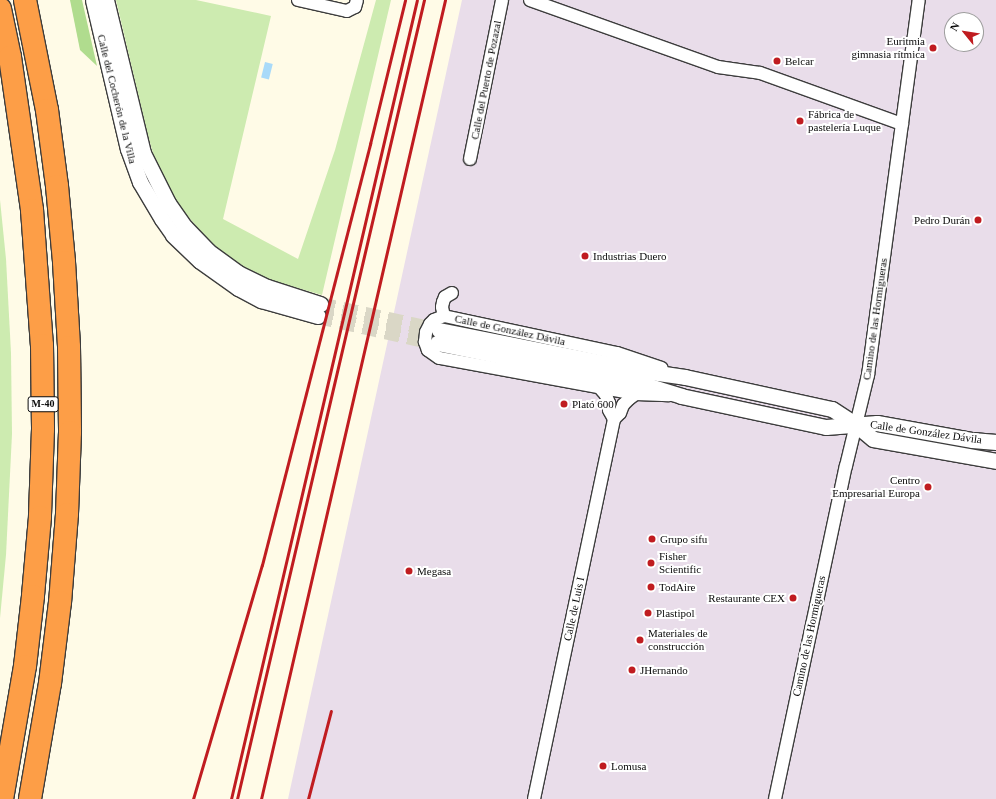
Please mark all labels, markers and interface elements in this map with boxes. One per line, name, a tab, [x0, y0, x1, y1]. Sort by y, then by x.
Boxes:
north arrow	[944, 12, 984, 52]
street label: Calle del Puerto de Pozazal	[468, 19, 504, 141]
text: N	[947, 20, 962, 33]
street label: Calle del Cocherón de la Villa	[95, 33, 139, 165]
place label: Euritmia gimnasia rítmica	[851, 35, 925, 61]
marker: Euritmia gimnasia rítmica	[928, 43, 938, 53]
place label: Belcar	[785, 54, 814, 68]
marker: Belcar	[772, 56, 782, 66]
place label: Fábrica de pastelería Luque	[808, 108, 881, 134]
marker: Fábrica de pastelería Luque	[795, 116, 805, 126]
place label: Pedro Durán	[914, 213, 970, 227]
marker: Pedro Durán	[973, 215, 983, 225]
place label: Industrias Duero	[593, 249, 667, 263]
marker: Industrias Duero	[580, 251, 590, 261]
street label: Camino de las Hormigueras	[860, 257, 890, 381]
street label: Calle de González Dávila	[454, 312, 566, 348]
road number: M-40	[27, 396, 59, 412]
place label: Plató 600	[572, 397, 614, 411]
marker: Plató 600	[559, 399, 569, 409]
street label: Calle de González Dávila	[869, 418, 983, 446]
place label: Centro Empresarial Europa	[832, 474, 920, 500]
marker: Centro Empresarial Europa	[923, 482, 933, 492]
place label: Grupo sifu	[660, 532, 707, 546]
marker: Grupo sifu	[647, 534, 657, 544]
place label: Fisher Scientific	[659, 550, 701, 576]
marker: Fisher Scientific	[646, 558, 656, 568]
place label: Megasa	[417, 564, 451, 578]
marker: Megasa	[404, 566, 414, 576]
street label: Camino de las Hormigueras	[790, 574, 828, 698]
street label: Calle de Luis I	[561, 576, 587, 642]
place label: TodAire	[659, 580, 695, 594]
marker: TodAire	[646, 582, 656, 592]
place label: Restaurante CEX	[708, 591, 785, 605]
marker: Restaurante CEX	[788, 593, 798, 603]
place label: Plastipol	[656, 606, 695, 620]
marker: Plastipol	[643, 608, 653, 618]
place label: Materiales de construcción	[648, 627, 708, 653]
marker: Materiales de construcción	[635, 635, 645, 645]
place label: JHernando	[640, 663, 688, 677]
marker: JHernando	[627, 665, 637, 675]
place label: Lomusa	[611, 759, 646, 773]
marker: Lomusa	[598, 761, 608, 771]

